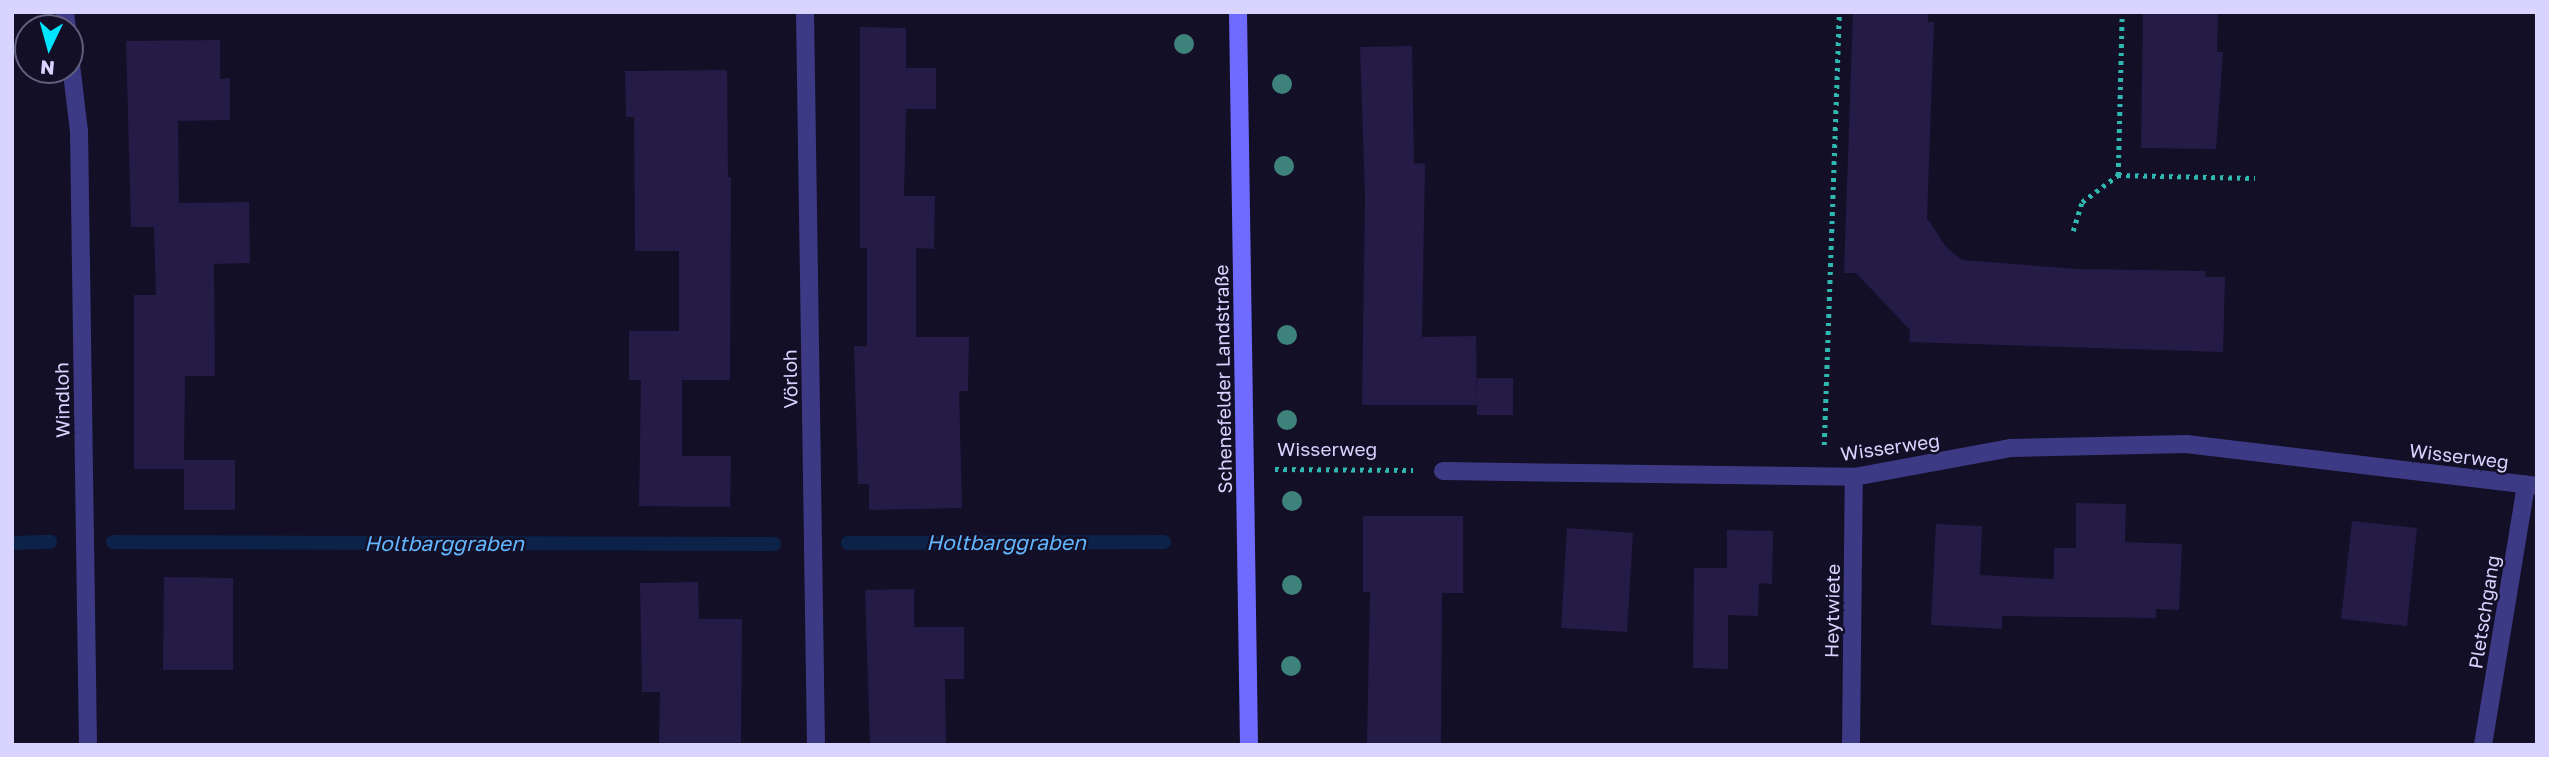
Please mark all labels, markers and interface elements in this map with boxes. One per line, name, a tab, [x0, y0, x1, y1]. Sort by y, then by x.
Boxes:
north arrow	[14, 14, 84, 84]
text: N	[39, 56, 56, 81]
street label: Schenefelder Landstraße	[1210, 264, 1236, 494]
street label: Vörloh	[778, 349, 802, 409]
street label: Windloh	[50, 362, 74, 438]
street label: Wisserweg	[1839, 429, 1941, 465]
street label: Wisserweg	[1277, 438, 1377, 460]
street label: Wisserweg	[2408, 439, 2510, 473]
water label: Holtbarggraben	[926, 529, 1086, 555]
water label: Holtbarggraben	[364, 530, 524, 556]
street label: Pletschgang	[2464, 553, 2504, 671]
street label: Heytwiete	[1820, 564, 1844, 658]

